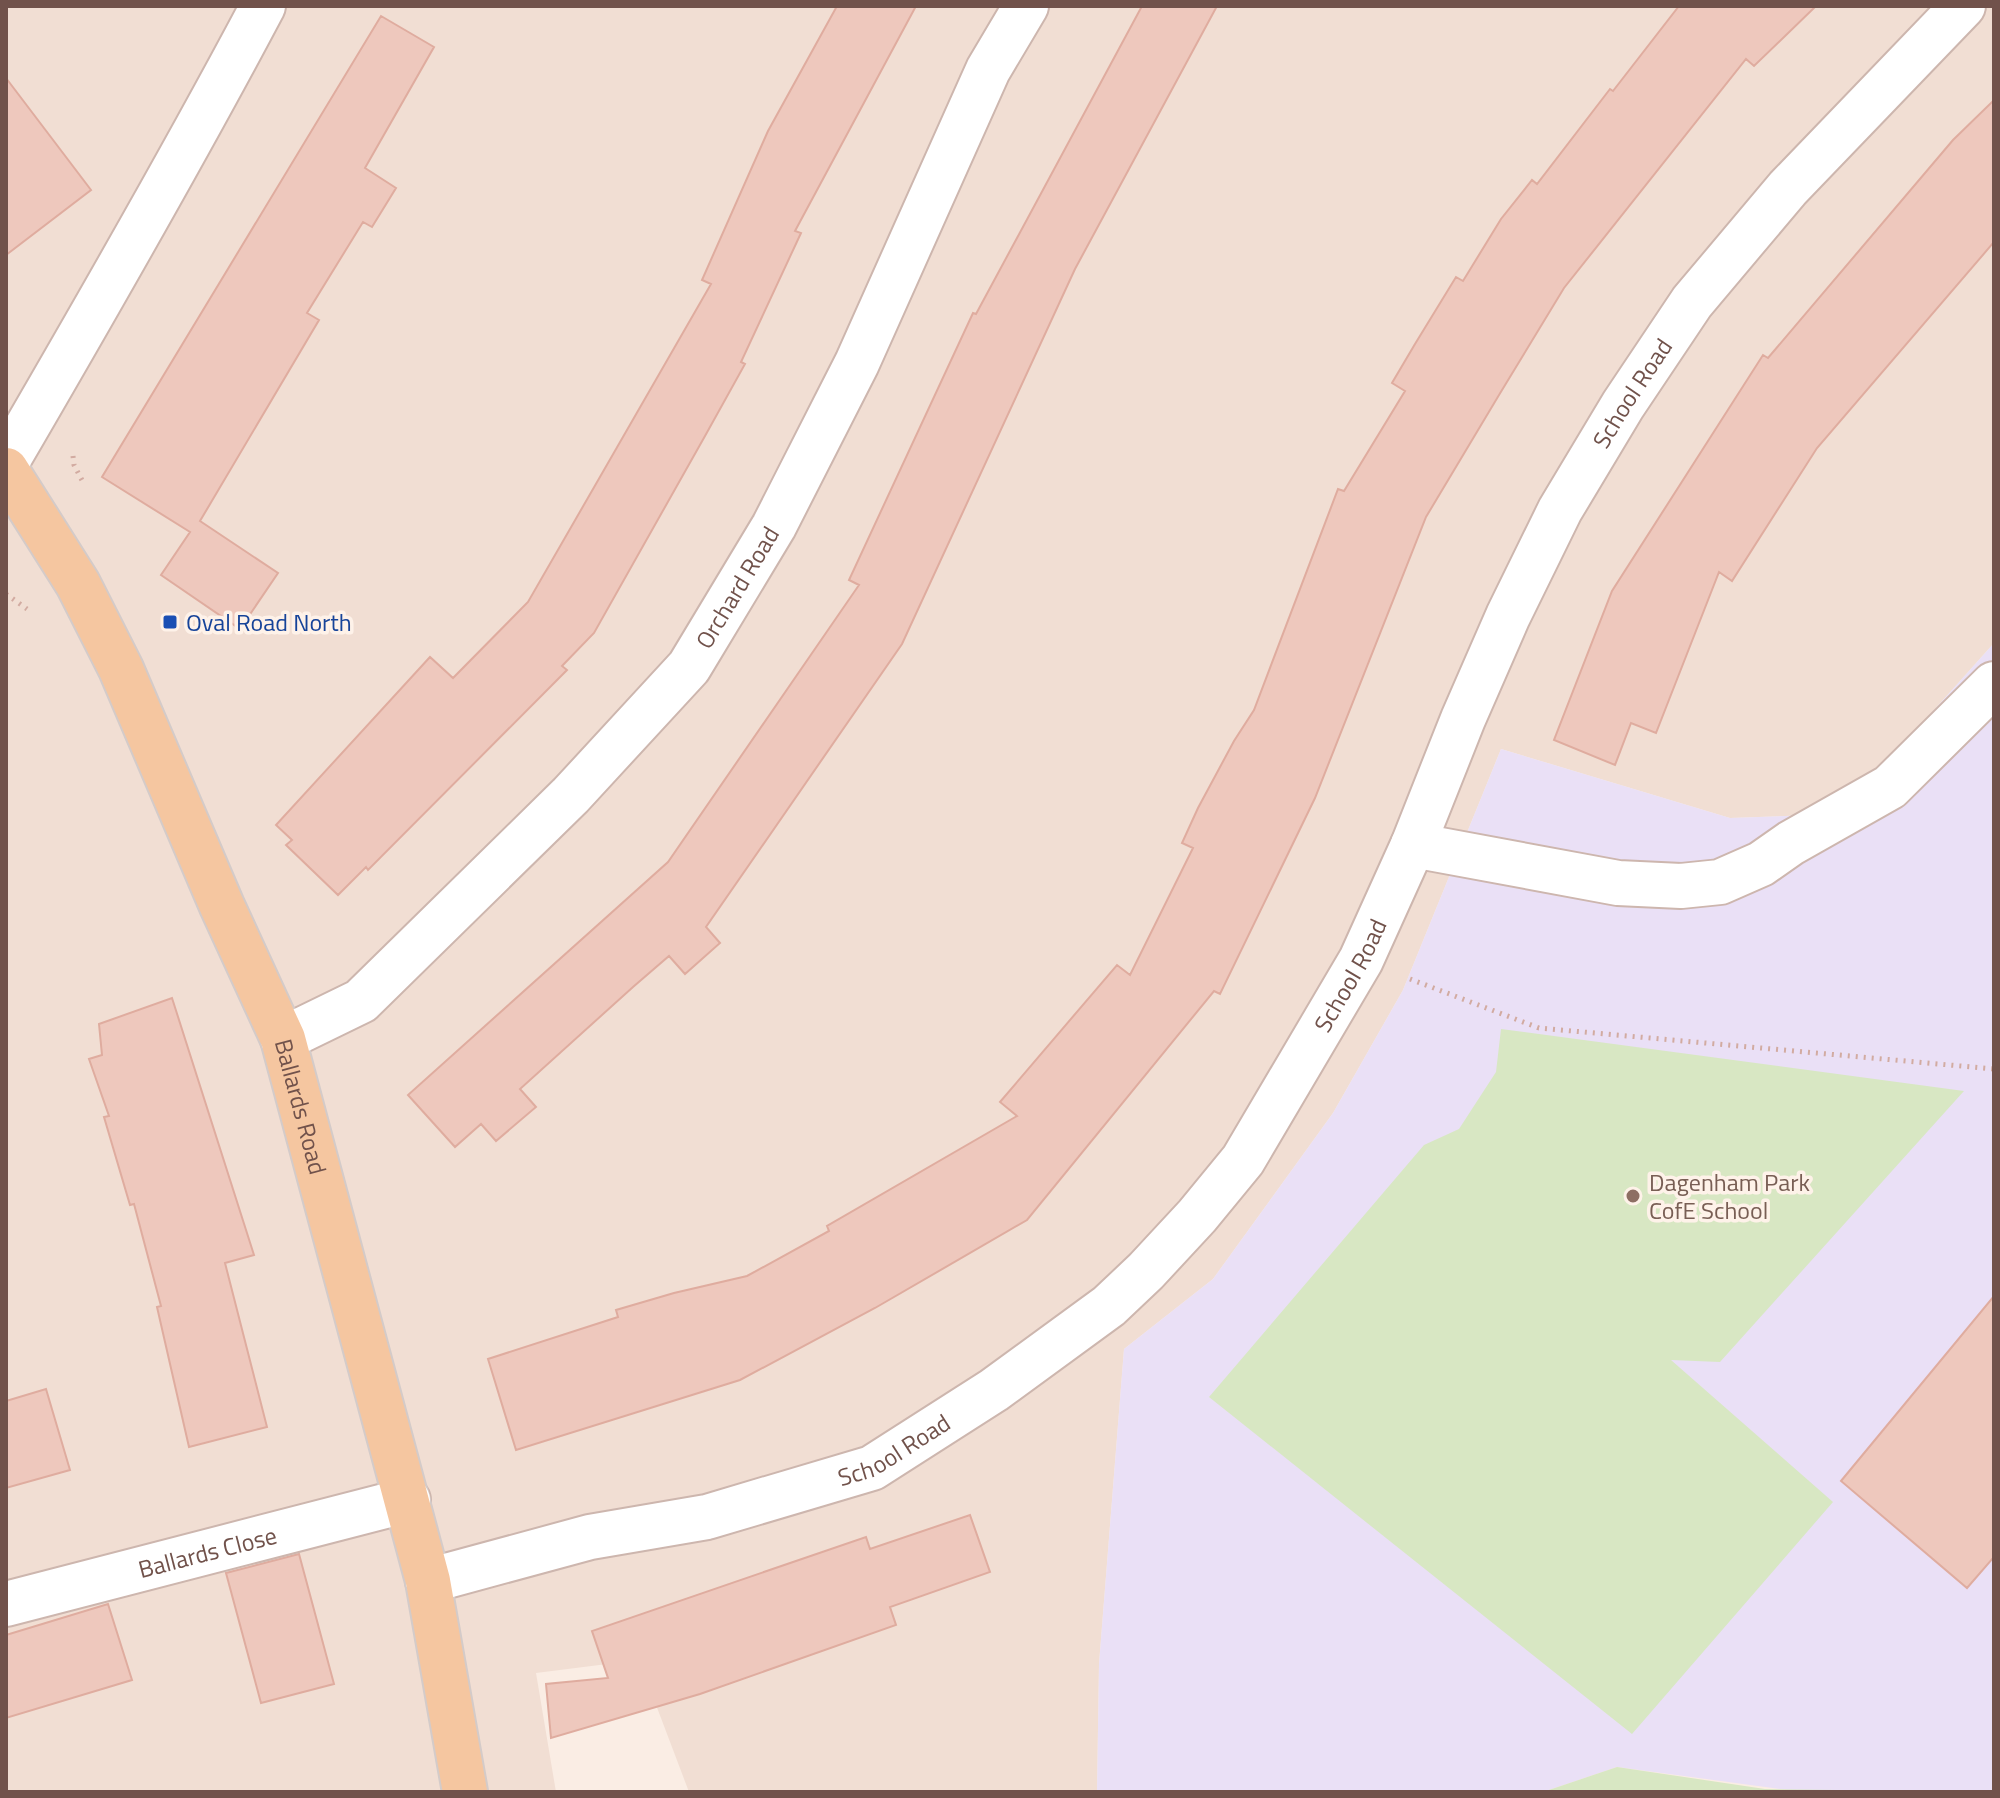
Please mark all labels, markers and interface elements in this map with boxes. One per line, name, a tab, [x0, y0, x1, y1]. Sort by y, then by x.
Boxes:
street label: School Road	[1583, 331, 1681, 455]
street label: Orchard Road	[686, 519, 788, 655]
place label: Oval Road North	[186, 604, 352, 640]
marker: Oval Road North	[161, 613, 179, 631]
street label: School Road	[1304, 913, 1395, 1039]
street label: Ballards Road	[266, 1035, 336, 1178]
place label: Dagenham Park CofE School	[1649, 1164, 1811, 1228]
marker: Dagenham Park CofE School	[1624, 1187, 1642, 1205]
street label: School Road	[833, 1405, 957, 1495]
street label: Ballards Close	[134, 1517, 280, 1587]

